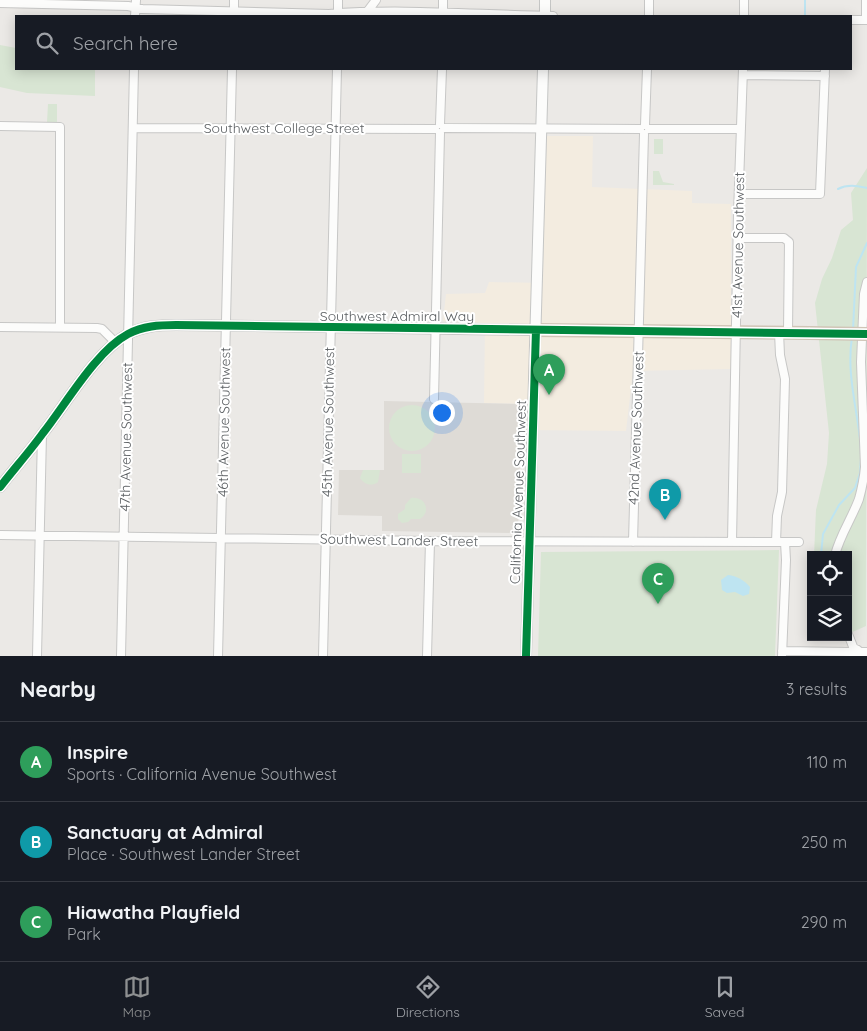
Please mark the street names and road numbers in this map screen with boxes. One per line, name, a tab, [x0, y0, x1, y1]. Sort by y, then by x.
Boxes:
street label: Southwest College Street	[204, 119, 365, 137]
street label: 41st Avenue Southwest	[728, 172, 748, 318]
street label: Southwest Admiral Way	[320, 307, 474, 325]
street label: 46th Avenue Southwest	[214, 347, 234, 497]
street label: 45th Avenue Southwest	[318, 347, 338, 497]
street label: 42nd Avenue Southwest	[624, 350, 648, 505]
street label: 47th Avenue Southwest	[116, 362, 136, 512]
street label: California Avenue Southwest	[506, 399, 530, 584]
street label: Southwest Lander Street	[320, 530, 479, 550]

